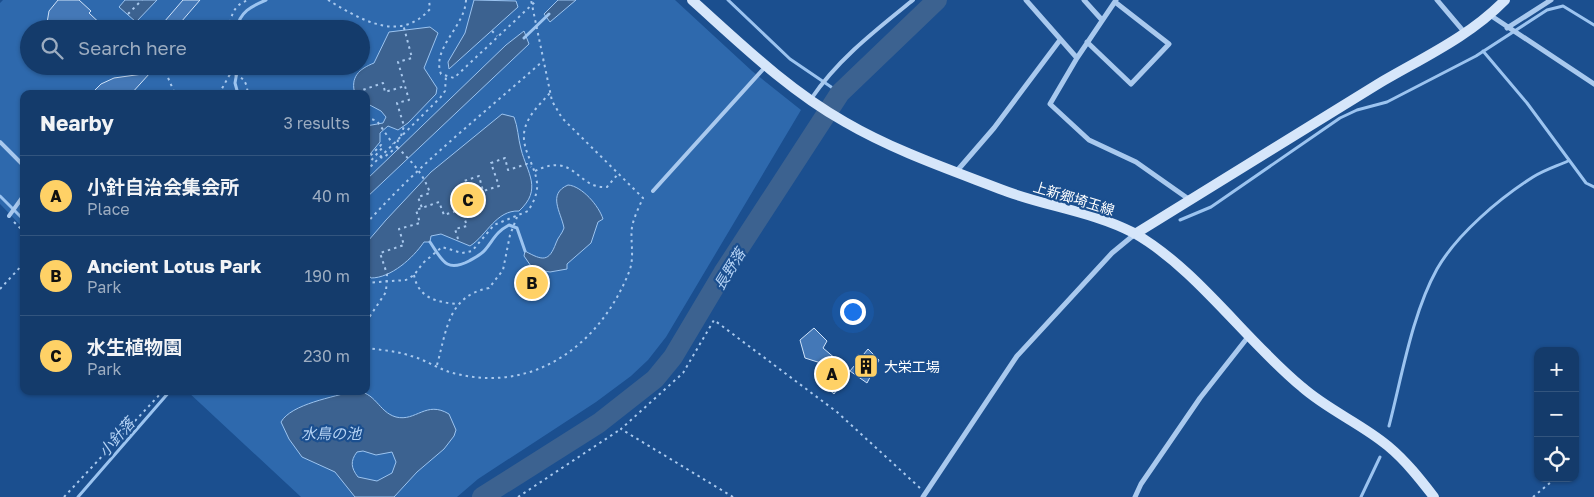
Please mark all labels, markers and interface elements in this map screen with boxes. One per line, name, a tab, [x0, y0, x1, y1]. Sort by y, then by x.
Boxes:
search box	[20, 20, 370, 75]
icon: search	[38, 34, 66, 62]
text: Search here	[78, 36, 187, 59]
text: Nearby	[40, 110, 114, 136]
text: 3 results	[283, 113, 350, 133]
text: 小針自治会集会所	[87, 175, 239, 198]
street label: 上新郷埼玉線	[1031, 178, 1117, 218]
pin: C	[452, 181, 484, 219]
text: A	[50, 186, 62, 206]
text: 40 m	[312, 186, 350, 206]
text: Place	[87, 199, 130, 219]
water label: 長野落	[709, 243, 750, 293]
text: Ancient Lotus Park	[87, 254, 262, 277]
pin: B	[516, 264, 548, 302]
text: B	[50, 266, 62, 286]
text: 190 m	[304, 266, 350, 286]
text: Park	[87, 277, 122, 297]
your location	[840, 299, 866, 325]
text: 水生植物園	[87, 335, 182, 358]
text: C	[50, 346, 62, 366]
text: 230 m	[303, 346, 350, 366]
map controls	[1534, 347, 1579, 482]
button: +	[1534, 347, 1579, 392]
building icon: 大栄工場	[853, 353, 879, 379]
pin: A	[816, 355, 848, 393]
place label: 大栄工場	[884, 358, 940, 375]
text: Park	[87, 359, 122, 379]
button: −	[1534, 392, 1579, 437]
water label: 小針落	[94, 413, 139, 460]
water label: 水鳥の池	[301, 424, 363, 442]
button: locate	[1534, 437, 1579, 482]

